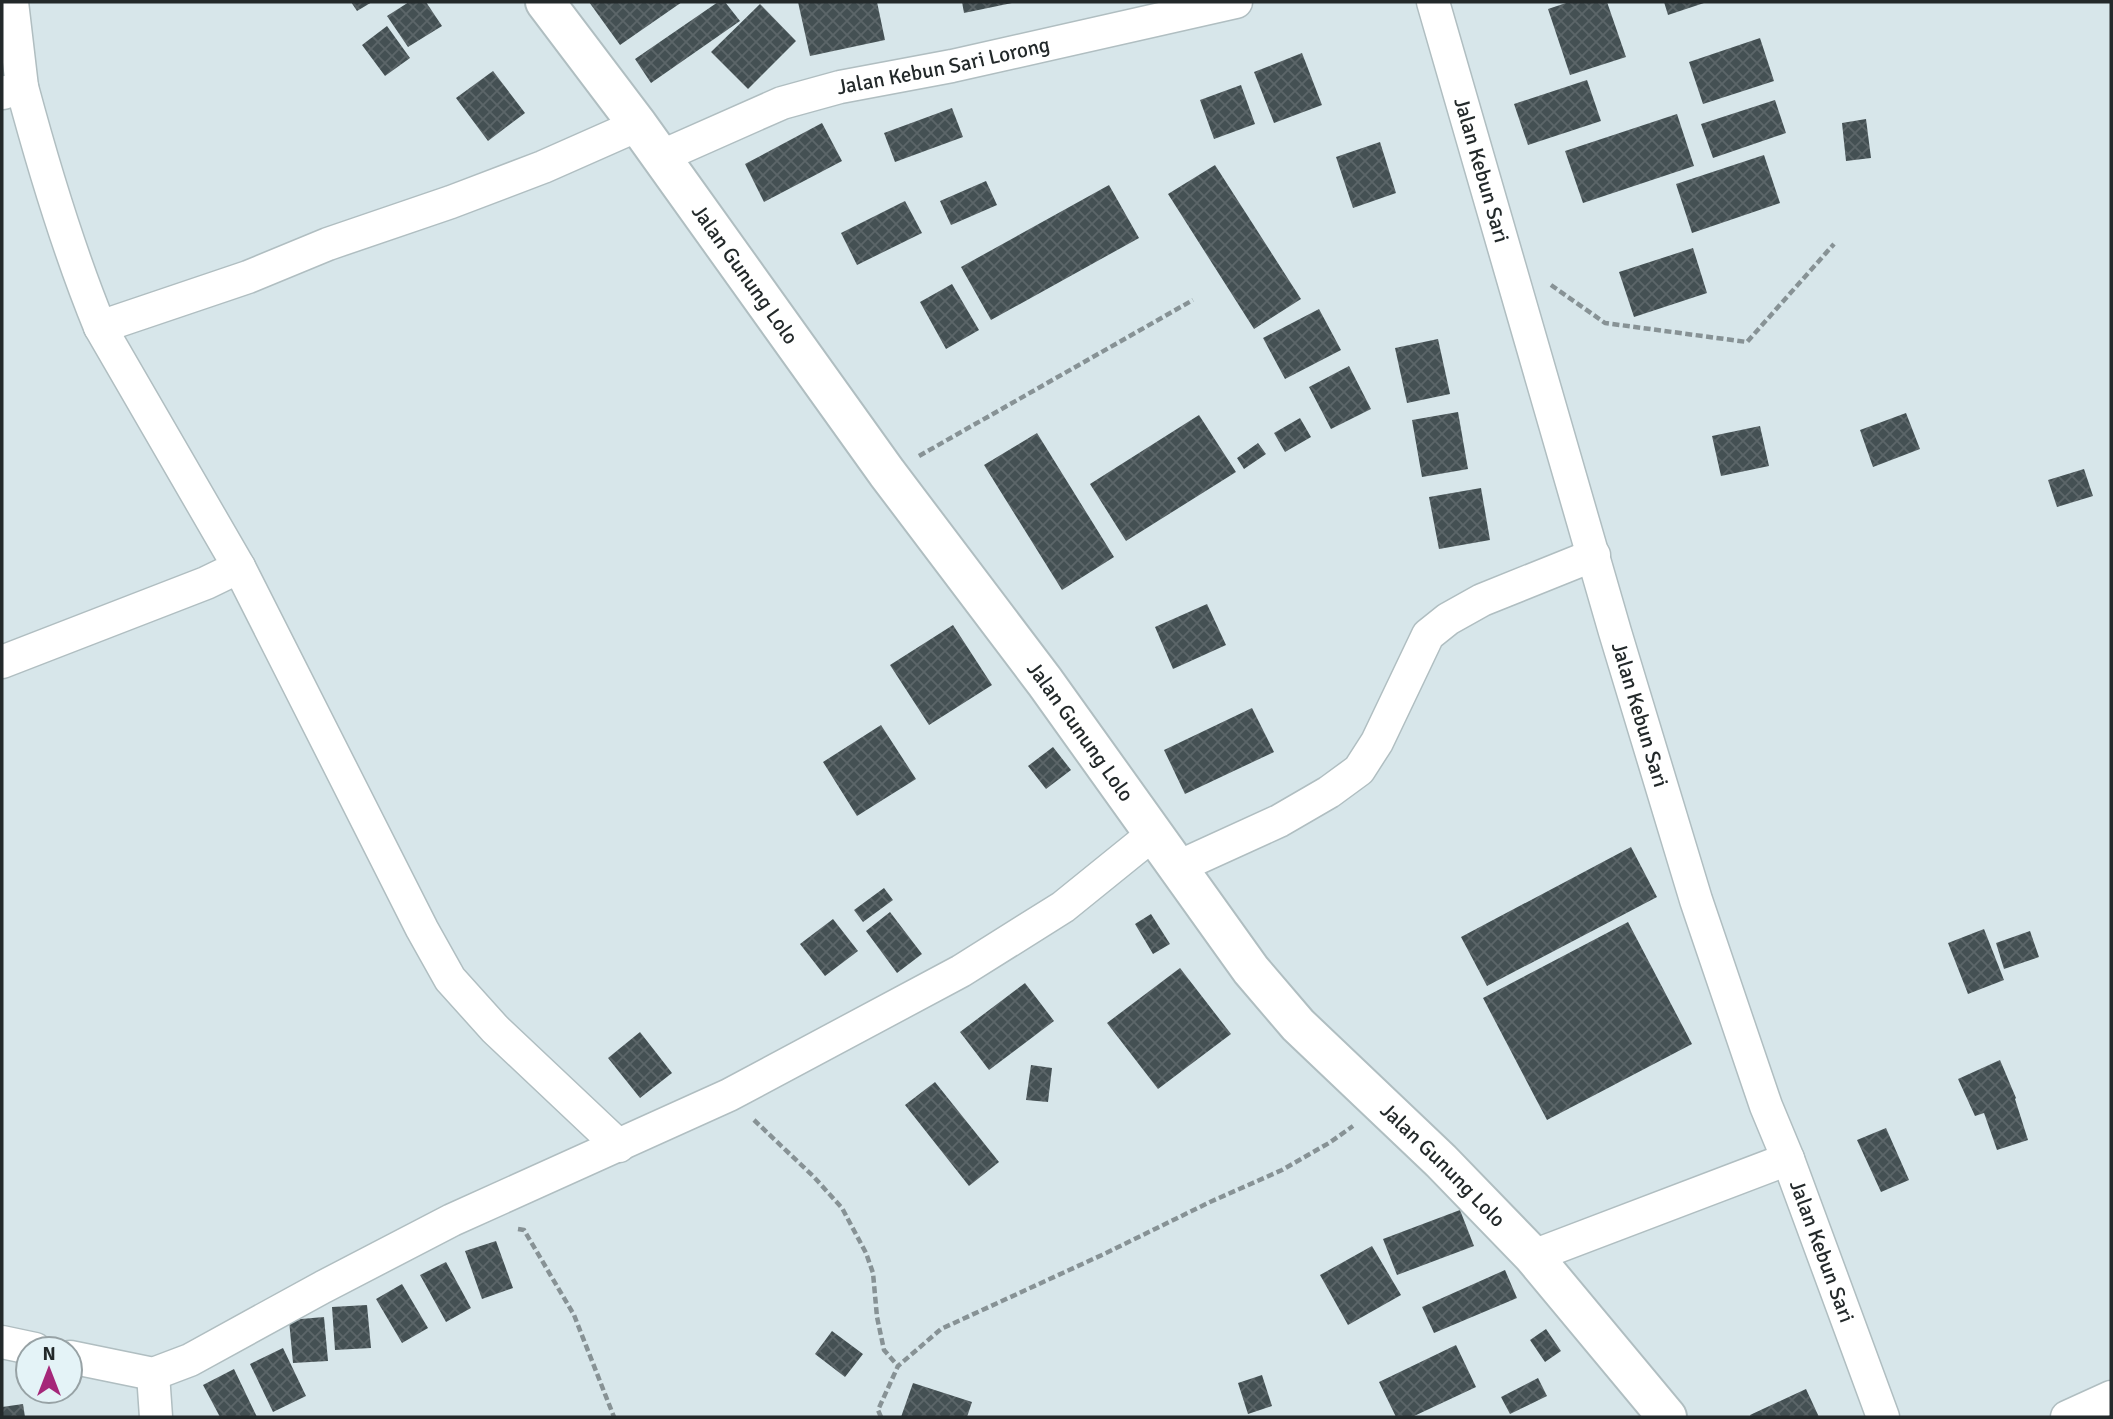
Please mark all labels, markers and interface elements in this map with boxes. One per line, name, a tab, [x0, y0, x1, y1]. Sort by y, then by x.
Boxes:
street label: Jalan Kebun Sari Lorong	[835, 31, 1052, 100]
street label: Jalan Kebun Sari	[1448, 94, 1515, 246]
street label: Jalan Gunung Lolo	[686, 199, 804, 349]
street label: Jalan Kebun Sari	[1606, 639, 1674, 790]
street label: Jalan Gunung Lolo	[1021, 657, 1139, 807]
street label: Jalan Gunung Lolo	[1375, 1097, 1511, 1233]
street label: Jalan Kebun Sari	[1784, 1176, 1860, 1326]
north arrow	[14, 1335, 84, 1405]
text: N	[42, 1342, 56, 1366]

